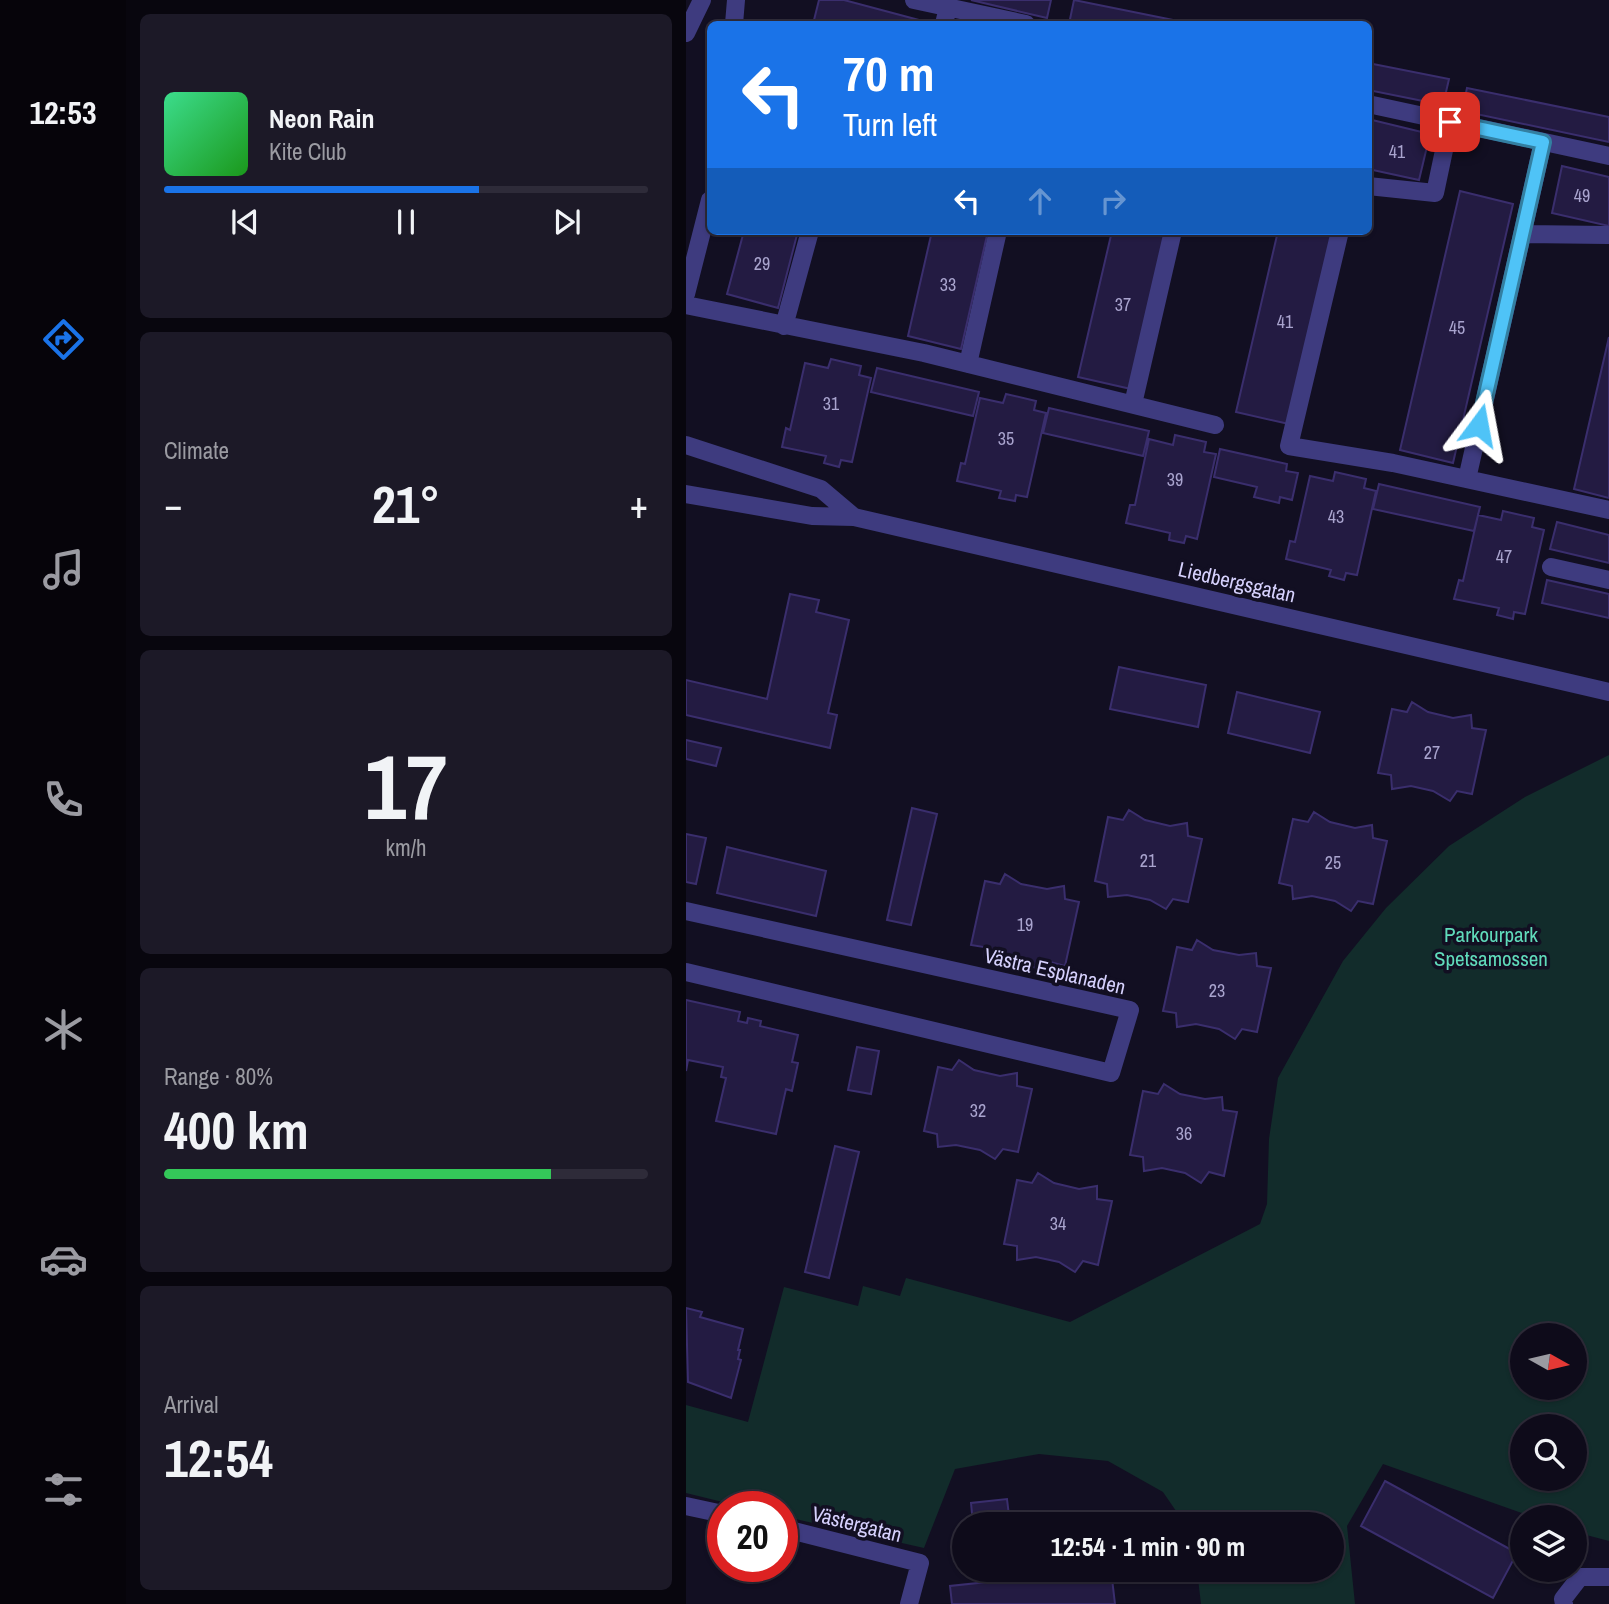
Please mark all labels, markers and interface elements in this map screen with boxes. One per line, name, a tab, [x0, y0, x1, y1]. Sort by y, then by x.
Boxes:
text: 70 m	[843, 40, 935, 106]
icon: left	[728, 49, 819, 140]
text: 12:53	[29, 91, 97, 134]
pin	[1420, 92, 1480, 152]
text: Neon Rain	[269, 101, 374, 136]
text: Turn left	[843, 103, 937, 146]
icon: arrive	[1431, 103, 1469, 141]
text: Kite Club	[269, 136, 347, 167]
house number: 41	[1389, 139, 1406, 164]
icon: left	[948, 182, 986, 220]
icon: ahead	[1021, 182, 1059, 220]
icon: right	[1094, 182, 1132, 220]
house number: 49	[1574, 183, 1590, 208]
icon: previous	[226, 203, 264, 241]
icon: pause	[387, 203, 425, 241]
icon: next	[548, 203, 586, 241]
house number: 29	[754, 251, 770, 276]
house number: 33	[940, 272, 956, 297]
house number: 37	[1115, 292, 1131, 317]
house number: 41	[1277, 309, 1294, 334]
icon: directions	[39, 315, 88, 364]
house number: 45	[1449, 315, 1465, 340]
position arrow	[1442, 388, 1516, 462]
house number: 31	[823, 391, 840, 416]
house number: 35	[998, 426, 1014, 451]
text: Climate	[164, 435, 229, 466]
house number: 39	[1167, 467, 1183, 492]
text: 21°	[372, 469, 440, 539]
text: −	[164, 479, 182, 530]
text: +	[630, 479, 648, 530]
house number: 43	[1328, 504, 1344, 529]
house number: 47	[1496, 544, 1512, 569]
icon: music	[39, 545, 88, 594]
street label: Liedbergsgatan	[1175, 554, 1299, 610]
text: 17	[365, 725, 448, 847]
house number: 27	[1424, 740, 1440, 765]
icon: phone	[39, 775, 88, 824]
text: km/h	[386, 832, 426, 863]
house number: 21	[1140, 848, 1157, 873]
house number: 25	[1325, 850, 1341, 875]
house number: 19	[1017, 912, 1033, 937]
park label: Parkourpark Spetsamossen	[1434, 920, 1548, 973]
street label: Västra Esplanaden	[981, 941, 1129, 1001]
house number: 23	[1209, 978, 1225, 1003]
icon: climate	[39, 1005, 88, 1054]
text: Range · 80%	[164, 1061, 273, 1092]
text: 400 km	[164, 1095, 309, 1165]
house number: 32	[970, 1098, 986, 1123]
house number: 36	[1176, 1121, 1192, 1146]
house number: 34	[1050, 1211, 1066, 1236]
icon: car	[39, 1235, 88, 1284]
north arrow	[1510, 1323, 1587, 1400]
map controls	[1510, 1323, 1587, 1582]
text: Arrival	[164, 1389, 219, 1420]
button: search	[1510, 1414, 1587, 1491]
text: 12:54	[164, 1423, 273, 1493]
icon: filters	[39, 1465, 88, 1514]
speed limit sign: 20	[707, 1491, 798, 1582]
street label: Västergatan	[809, 1499, 905, 1549]
button: layers	[1510, 1505, 1587, 1582]
text: 12:54 · 1 min · 90 m	[1051, 1529, 1245, 1564]

